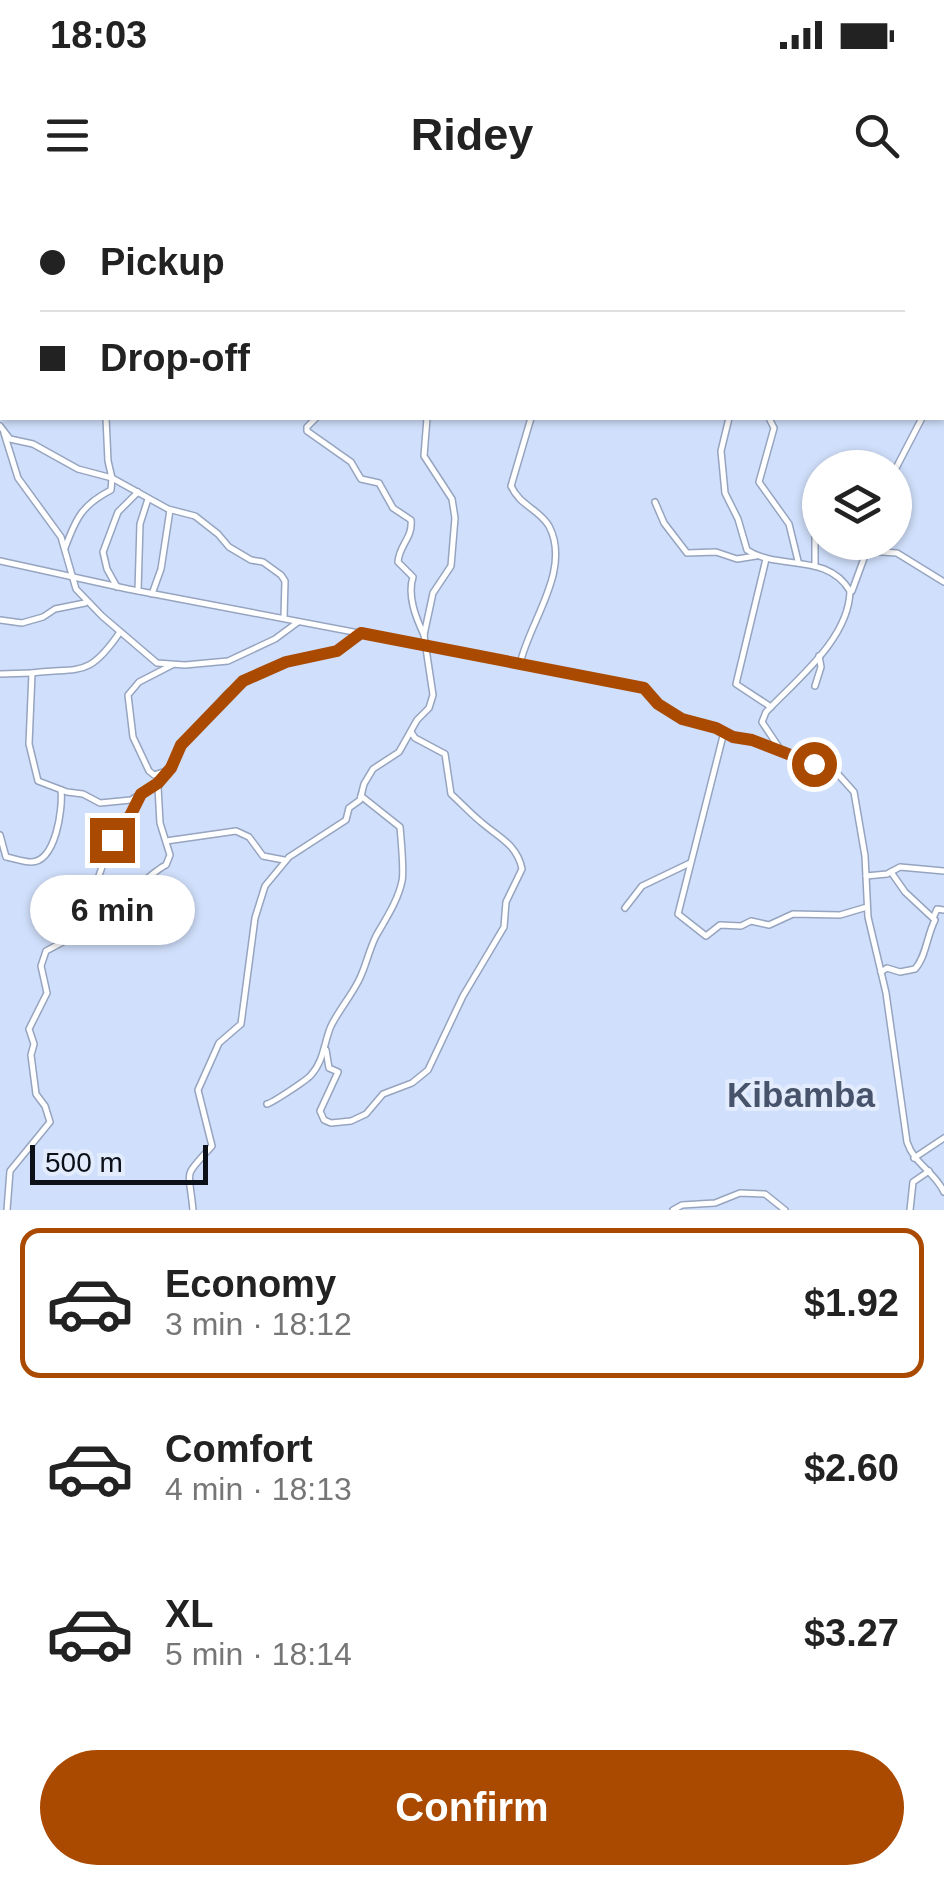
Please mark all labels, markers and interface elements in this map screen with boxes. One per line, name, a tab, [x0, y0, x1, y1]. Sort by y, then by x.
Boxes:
text: 18:03	[50, 14, 147, 56]
icon: menu	[40, 108, 95, 163]
icon: search	[849, 108, 904, 163]
text: Ridey	[411, 109, 533, 160]
text: Pickup	[100, 241, 225, 283]
text: Drop-off	[100, 337, 250, 379]
map controls	[802, 450, 912, 560]
button: layers	[802, 450, 912, 560]
route start	[792, 742, 837, 787]
route end	[90, 818, 135, 863]
callout: 6 min	[29, 875, 194, 945]
text: 6 min	[71, 892, 154, 928]
district label: Kibamba	[727, 1075, 875, 1114]
scale bar	[30, 1140, 208, 1184]
text: 500 m	[45, 1147, 123, 1178]
icon: car	[45, 1258, 135, 1348]
text: Economy	[165, 1263, 336, 1305]
text: $1.92	[804, 1282, 899, 1324]
text: 3 min · 18:12	[165, 1306, 352, 1342]
icon: car	[45, 1423, 135, 1513]
text: Comfort	[165, 1428, 313, 1470]
text: $2.60	[804, 1447, 899, 1489]
text: 4 min · 18:13	[165, 1471, 352, 1507]
icon: car	[45, 1588, 135, 1678]
text: XL	[165, 1593, 214, 1635]
text: $3.27	[804, 1612, 899, 1654]
text: 5 min · 18:14	[165, 1636, 352, 1672]
button: Confirm	[40, 1750, 904, 1865]

